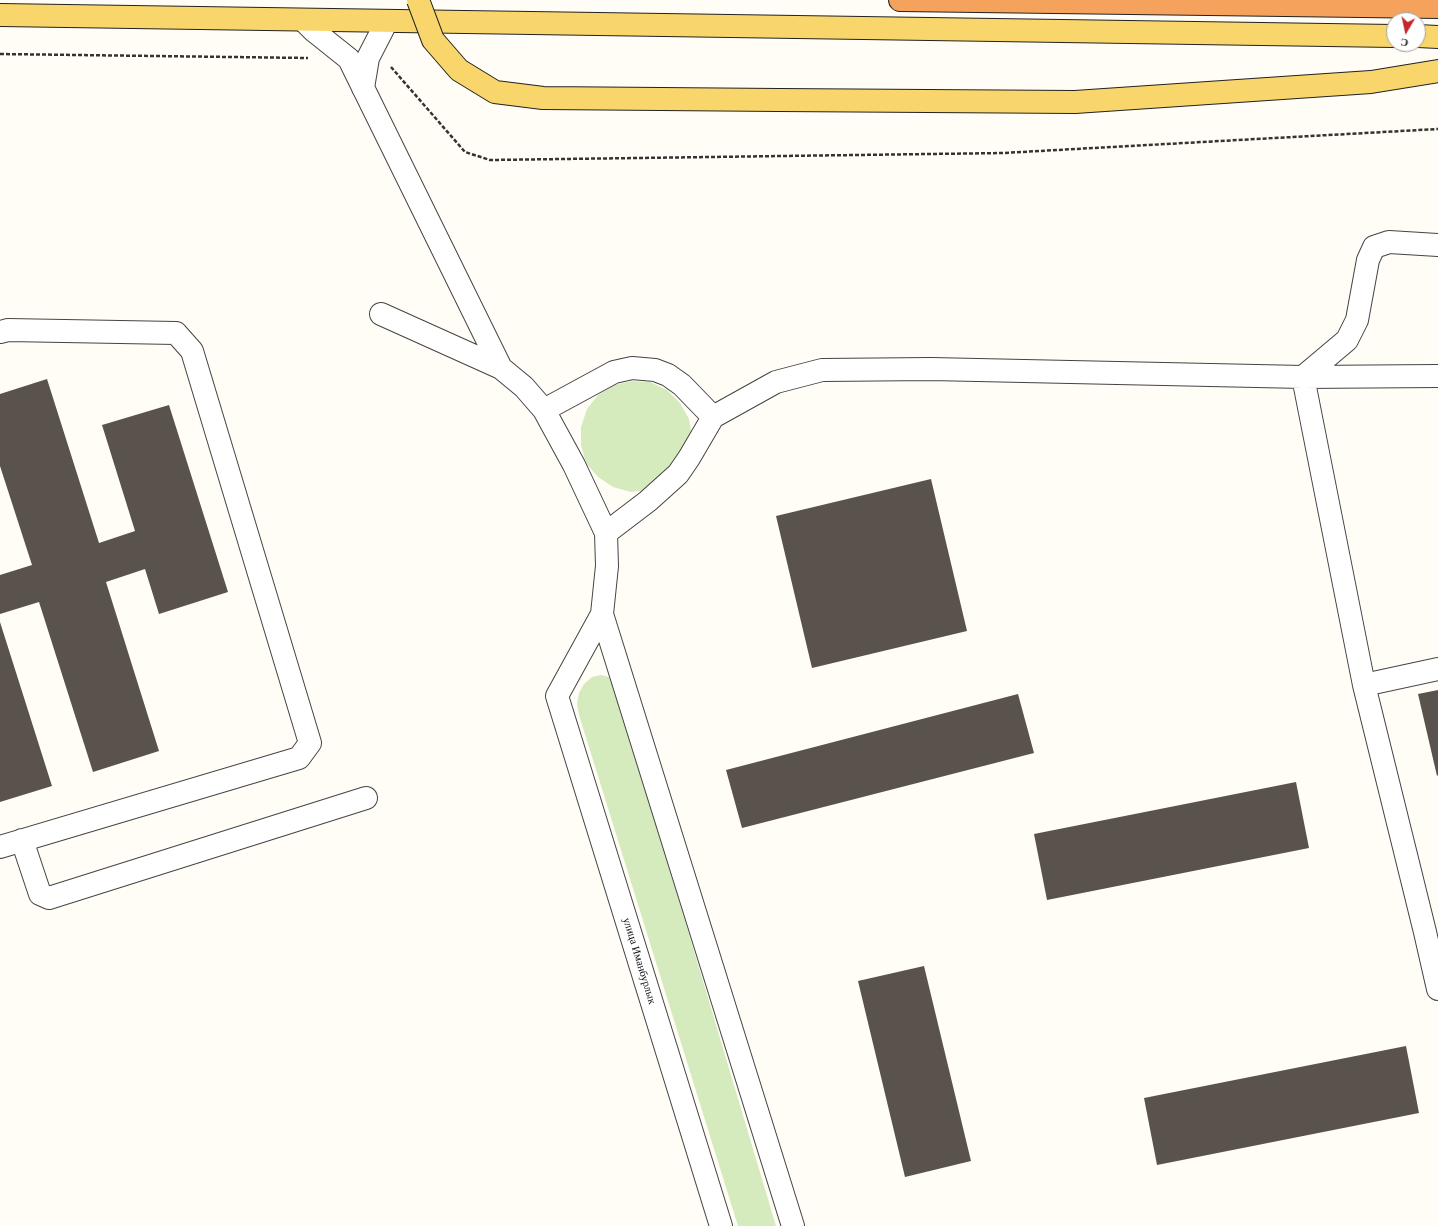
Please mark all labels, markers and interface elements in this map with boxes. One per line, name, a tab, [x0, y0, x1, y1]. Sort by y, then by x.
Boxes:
north arrow	[1386, 12, 1426, 52]
text: С	[1399, 36, 1409, 49]
street label: улица Иманбурлык	[620, 916, 658, 1006]

